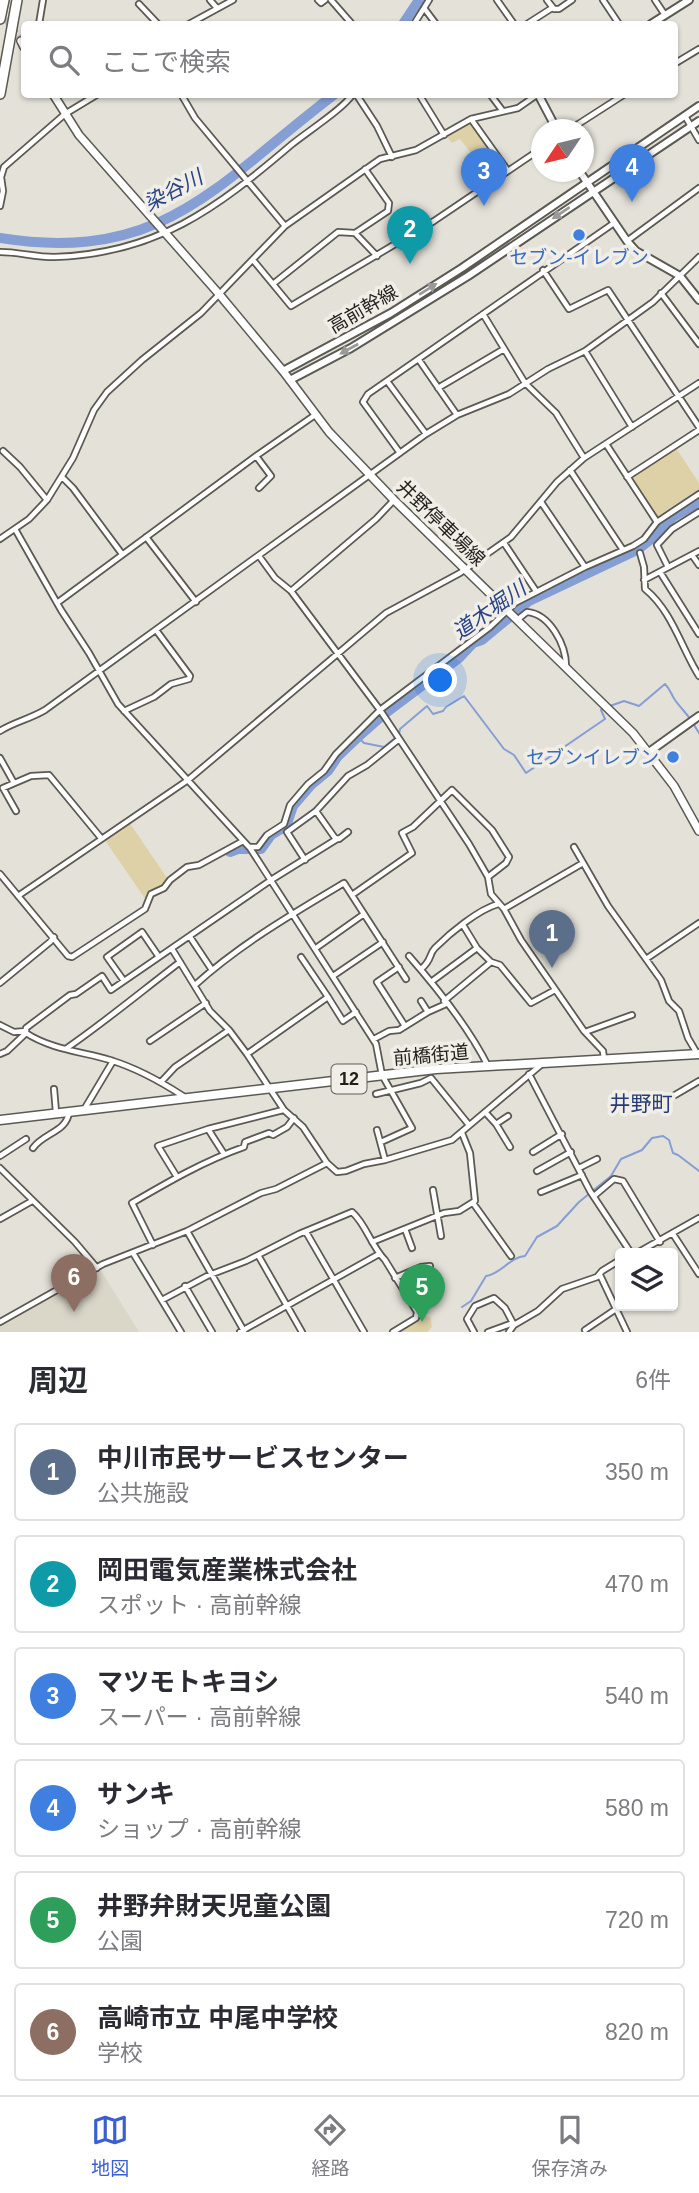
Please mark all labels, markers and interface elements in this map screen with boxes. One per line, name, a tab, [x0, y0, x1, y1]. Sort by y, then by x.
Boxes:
search box	[21, 21, 678, 98]
icon: search	[45, 41, 83, 79]
text: ここで検索	[101, 47, 231, 77]
north arrow	[531, 119, 594, 182]
pin: 4	[609, 144, 655, 202]
pin: 3	[461, 148, 507, 206]
water label: 染谷川	[140, 164, 208, 215]
pin: 2	[387, 206, 433, 264]
one-way arrow	[551, 207, 571, 220]
marker: セブン-イレブン	[571, 227, 587, 243]
place label: セブン-イレブン	[509, 247, 649, 268]
street label: 高前幹線	[325, 281, 401, 337]
one-way arrow	[419, 283, 438, 296]
one-way arrow	[339, 343, 358, 355]
street label: 井野停車場線	[393, 476, 489, 570]
water label: 道木堀川	[448, 575, 532, 644]
your location	[423, 663, 457, 697]
place label: セブンイレブン	[526, 747, 659, 768]
marker: セブンイレブン	[665, 749, 681, 765]
pin: 1	[529, 910, 575, 968]
street label: 前橋街道	[392, 1041, 470, 1069]
road number: 12	[332, 1064, 366, 1094]
district label: 井野町	[610, 1092, 673, 1115]
map controls	[615, 1248, 678, 1311]
button: layers	[615, 1248, 678, 1311]
pin: 6	[51, 1254, 97, 1312]
pin: 5	[399, 1264, 445, 1322]
text: 周辺	[28, 1364, 88, 1397]
text: 6件	[635, 1367, 671, 1393]
text: 中川市民サービスセンター	[97, 1443, 409, 1473]
text: 1	[47, 1459, 59, 1485]
text: 350 m	[605, 1459, 669, 1485]
text: 公共施設	[97, 1480, 189, 1506]
text: 岡田電気産業株式会社	[97, 1555, 357, 1585]
text: 2	[47, 1571, 59, 1597]
text: 470 m	[605, 1571, 669, 1597]
text: スポット · 高前幹線	[97, 1592, 301, 1618]
text: マツモトキヨシ	[97, 1667, 279, 1697]
text: 3	[47, 1683, 59, 1709]
text: 540 m	[605, 1683, 669, 1709]
text: スーパー · 高前幹線	[97, 1704, 301, 1730]
text: サンキ	[97, 1779, 175, 1809]
text: 4	[47, 1795, 59, 1821]
text: 580 m	[605, 1795, 669, 1821]
text: ショップ · 高前幹線	[97, 1816, 301, 1842]
text: 井野弁財天児童公園	[97, 1891, 331, 1921]
text: 5	[47, 1907, 59, 1933]
text: 720 m	[605, 1907, 669, 1933]
text: 公園	[97, 1928, 143, 1954]
text: 高崎市立 中尾中学校	[97, 2003, 338, 2033]
text: 6	[47, 2019, 59, 2045]
text: 820 m	[605, 2019, 669, 2045]
text: 学校	[97, 2040, 143, 2066]
tab: 地図	[91, 2111, 129, 2180]
tab: 経路	[311, 2111, 350, 2180]
tab: 保存済み	[532, 2111, 608, 2180]

